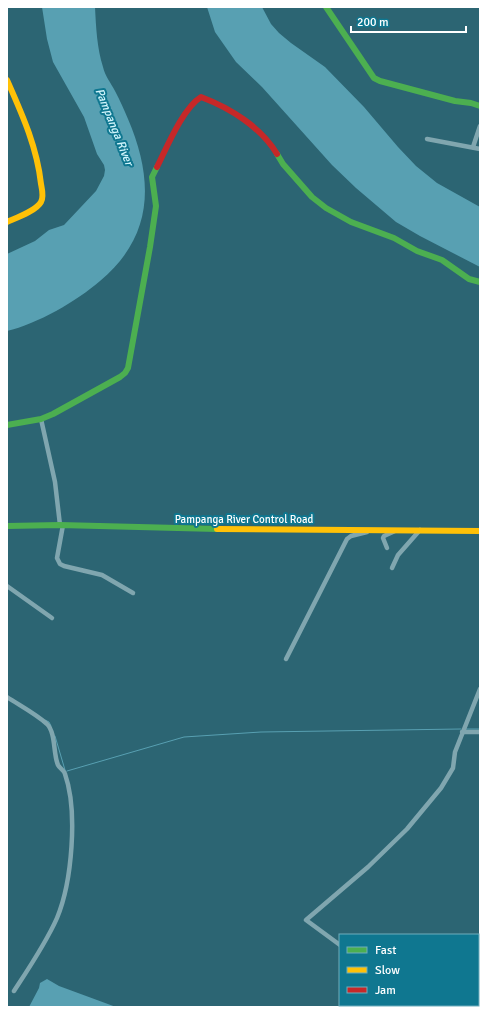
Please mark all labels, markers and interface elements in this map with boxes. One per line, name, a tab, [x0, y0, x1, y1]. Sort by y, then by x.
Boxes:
scale bar	[351, 8, 466, 34]
text: 200 m	[357, 15, 389, 30]
water label: Pampanga River	[92, 86, 137, 169]
street label: Pampanga River Control Road	[175, 513, 314, 526]
legend	[339, 934, 479, 1006]
text: Fast	[375, 943, 396, 958]
text: Slow	[375, 963, 400, 978]
text: Jam	[375, 983, 396, 998]

